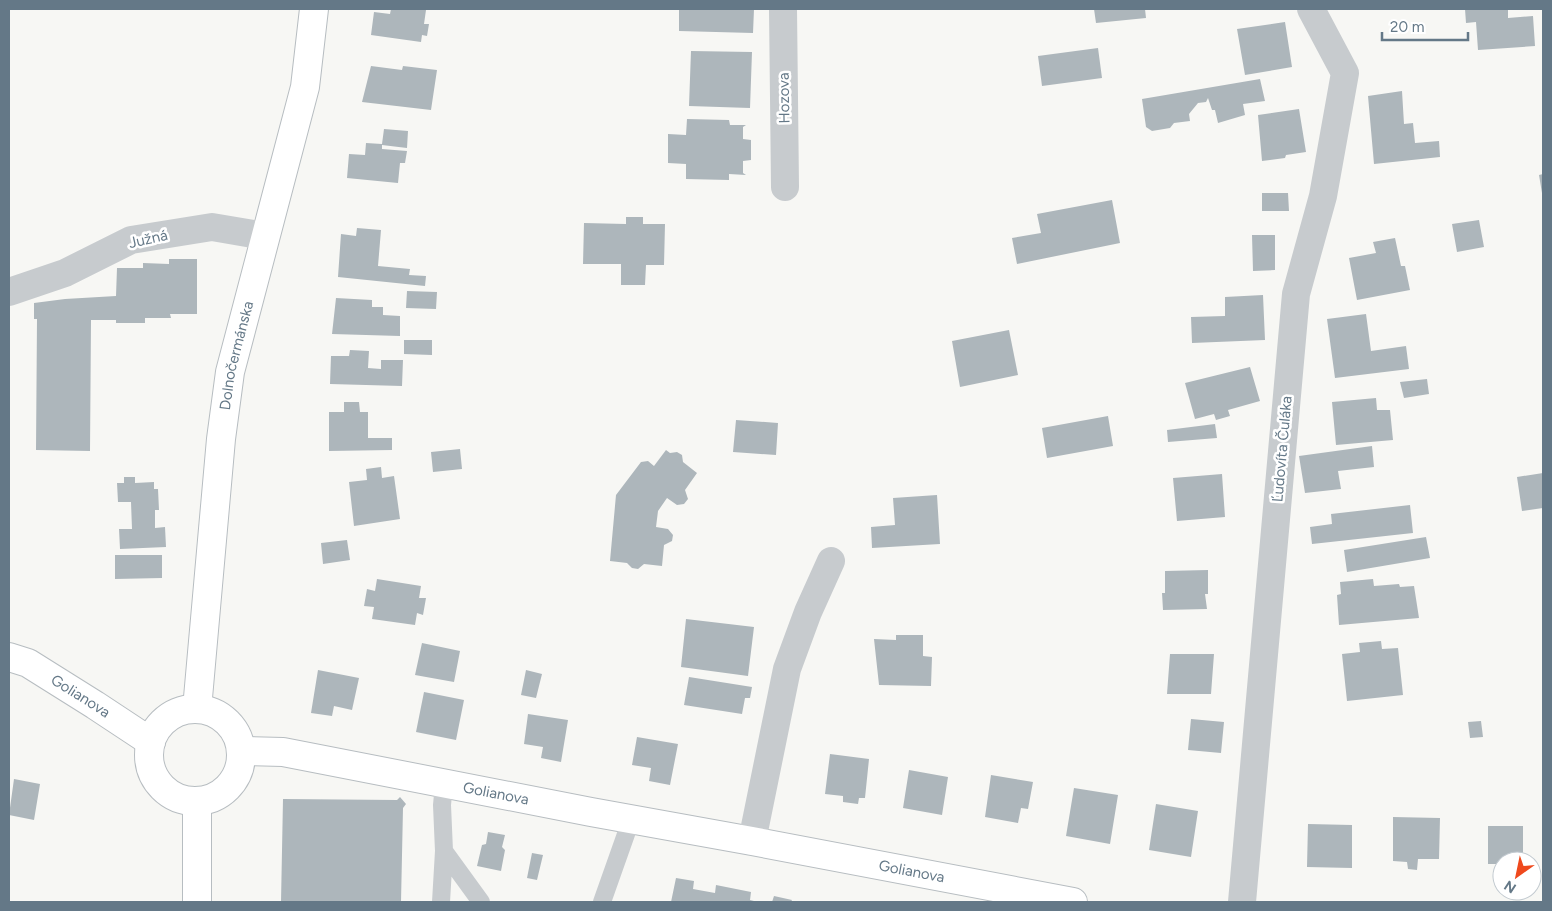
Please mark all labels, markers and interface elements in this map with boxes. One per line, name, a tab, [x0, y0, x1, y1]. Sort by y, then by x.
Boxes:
scale bar	[1382, 10, 1468, 42]
text: 20 m	[1390, 18, 1424, 36]
street label: Hozova	[775, 72, 793, 124]
street label: Južná	[127, 226, 169, 252]
street label: Dolnočermánska	[216, 299, 257, 411]
street label: Ľudovíta Čuláka	[1268, 395, 1296, 503]
street label: Golianova	[48, 671, 114, 722]
street label: Golianova	[462, 778, 530, 809]
north arrow	[1492, 851, 1542, 901]
street label: Golianova	[877, 856, 946, 886]
text: N	[1501, 876, 1519, 897]

